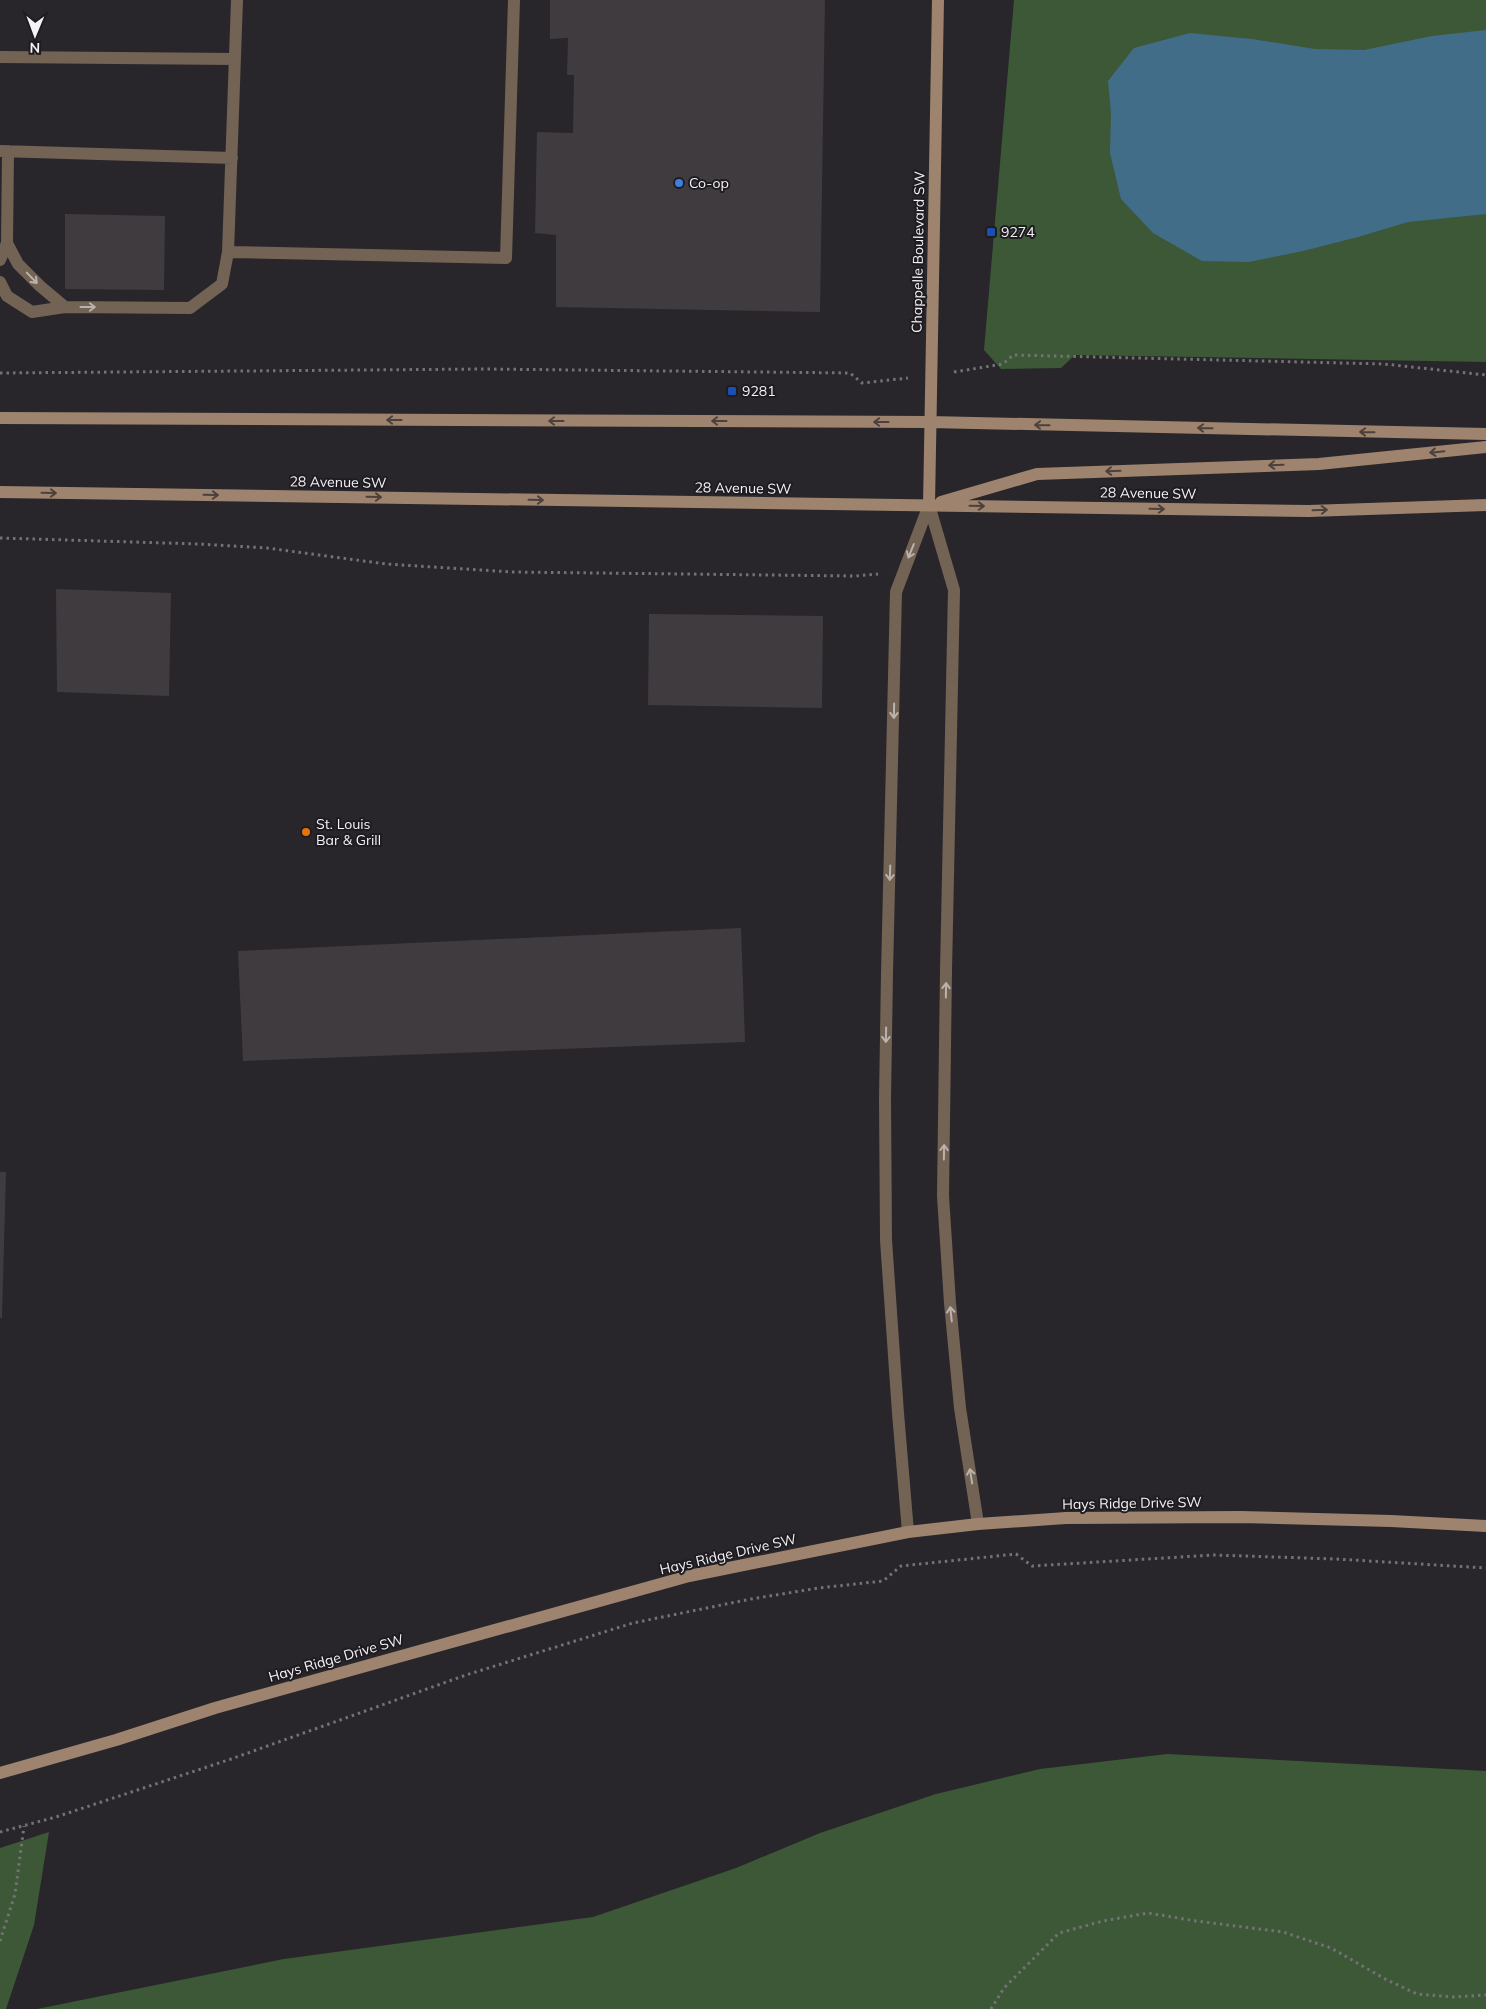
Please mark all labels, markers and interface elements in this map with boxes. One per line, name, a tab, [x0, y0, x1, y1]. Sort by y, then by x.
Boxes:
north arrow	[10, 10, 60, 60]
text: N	[29, 39, 40, 57]
street label: Chappelle Boulevard SW	[908, 171, 928, 333]
place label: Co-op	[689, 174, 729, 192]
marker: Co-op	[673, 177, 685, 189]
place label: 9274	[1001, 223, 1035, 241]
marker: 9274	[985, 226, 997, 238]
one-way arrow	[26, 272, 38, 285]
one-way arrow	[79, 302, 95, 312]
place label: 9281	[742, 382, 776, 400]
marker: 9281	[726, 385, 738, 397]
one-way arrow	[386, 415, 402, 425]
one-way arrow	[548, 416, 564, 426]
one-way arrow	[711, 416, 727, 426]
one-way arrow	[873, 417, 890, 427]
one-way arrow	[1035, 420, 1051, 430]
one-way arrow	[1197, 423, 1214, 433]
one-way arrow	[1360, 427, 1376, 436]
one-way arrow	[1430, 447, 1446, 457]
one-way arrow	[1268, 461, 1284, 470]
one-way arrow	[1105, 466, 1122, 476]
street label: 28 Avenue SW	[289, 472, 387, 492]
street label: 28 Avenue SW	[694, 478, 792, 498]
street label: 28 Avenue SW	[1099, 483, 1197, 503]
one-way arrow	[40, 488, 56, 497]
one-way arrow	[202, 490, 219, 500]
one-way arrow	[365, 492, 381, 502]
one-way arrow	[528, 495, 544, 504]
one-way arrow	[969, 501, 985, 511]
one-way arrow	[1149, 504, 1165, 513]
one-way arrow	[1312, 506, 1328, 515]
one-way arrow	[906, 542, 915, 558]
one-way arrow	[889, 702, 898, 718]
place label: St. Louis Bar & Grill	[316, 815, 381, 849]
marker: St. Louis Bar & Grill	[300, 826, 312, 838]
one-way arrow	[885, 864, 895, 881]
one-way arrow	[941, 982, 951, 998]
one-way arrow	[881, 1027, 891, 1043]
one-way arrow	[939, 1144, 949, 1160]
one-way arrow	[946, 1307, 956, 1323]
one-way arrow	[965, 1468, 975, 1484]
street label: Hays Ridge Drive SW	[1062, 1493, 1202, 1513]
street label: Hays Ridge Drive SW	[658, 1529, 798, 1578]
street label: Hays Ridge Drive SW	[266, 1630, 406, 1686]

